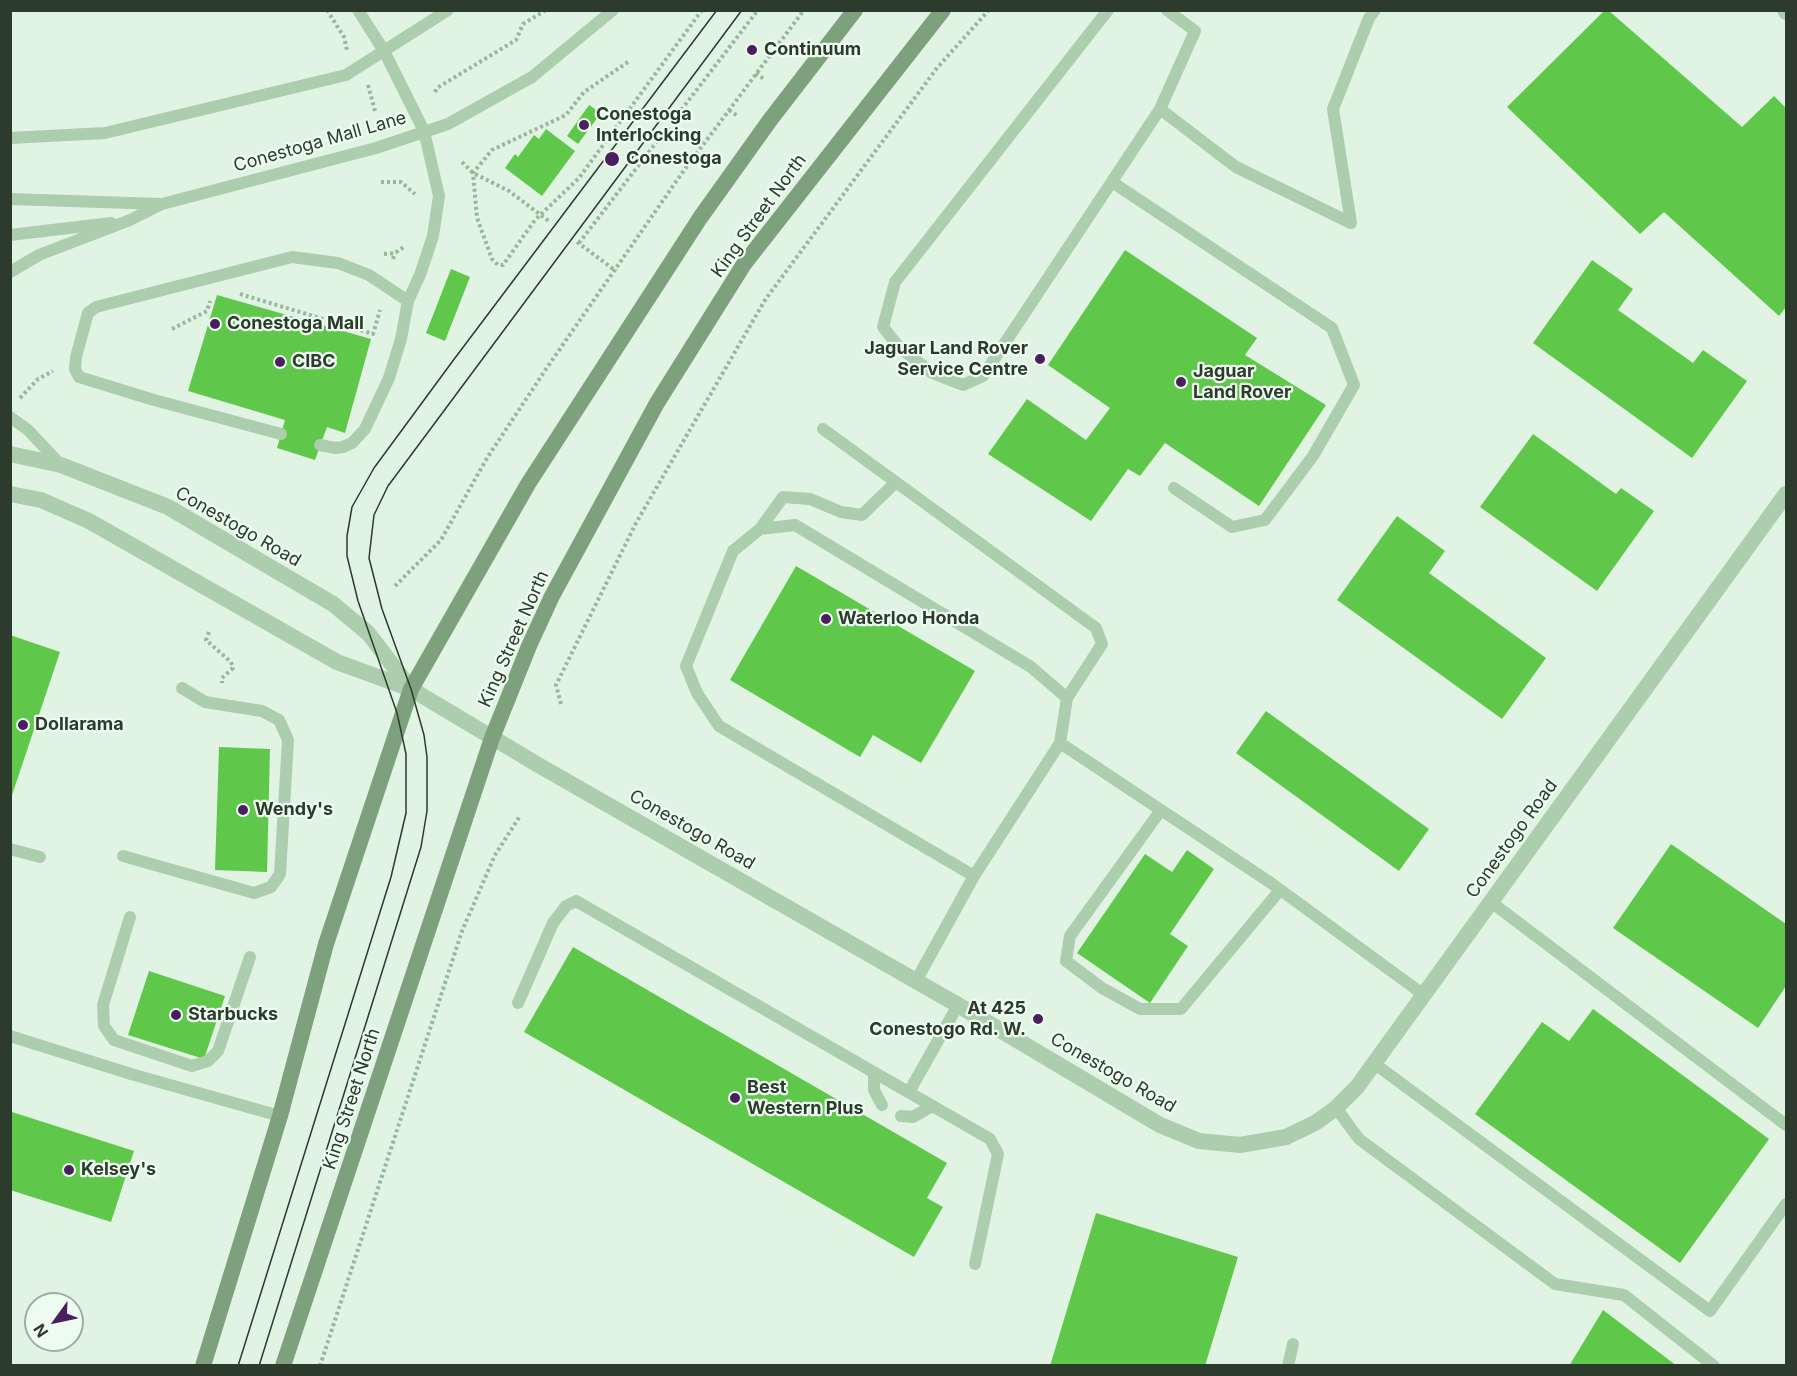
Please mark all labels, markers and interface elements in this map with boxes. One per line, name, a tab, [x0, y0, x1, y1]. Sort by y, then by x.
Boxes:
place label: Continuum	[764, 39, 861, 61]
marker: Continuum	[745, 43, 759, 57]
place label: Conestoga Interlocking	[596, 104, 701, 146]
street label: Conestoga Mall Lane	[231, 107, 409, 177]
marker: Conestoga Interlocking	[577, 118, 591, 132]
place label: Conestoga	[626, 148, 722, 170]
marker: Conestoga	[603, 150, 621, 168]
street label: King Street North	[707, 150, 811, 282]
place label: Conestoga Mall	[227, 313, 364, 335]
marker: Conestoga Mall	[208, 317, 222, 331]
place label: Jaguar Land Rover Service Centre	[864, 338, 1028, 380]
place label: CIBC	[292, 351, 336, 373]
marker: Jaguar Land Rover Service Centre	[1033, 352, 1047, 366]
marker: CIBC	[273, 355, 287, 369]
place label: Jaguar Land Rover	[1193, 361, 1291, 404]
marker: Jaguar Land Rover	[1174, 375, 1188, 389]
street label: Conestogo Road	[171, 482, 305, 572]
street label: King Street North	[474, 567, 554, 711]
place label: Waterloo Honda	[838, 608, 980, 630]
marker: Waterloo Honda	[819, 612, 833, 626]
place label: Dollarama	[35, 714, 124, 736]
marker: Dollarama	[16, 718, 30, 732]
street label: Conestogo Road	[1462, 775, 1562, 903]
street label: Conestogo Road	[625, 785, 759, 875]
place label: Wendy's	[255, 799, 333, 821]
marker: Wendy's	[236, 803, 250, 817]
place label: At 425 Conestogo Rd. W.	[869, 998, 1026, 1040]
place label: Starbucks	[188, 1004, 278, 1026]
marker: Starbucks	[169, 1008, 183, 1022]
marker: At 425 Conestogo Rd. W.	[1031, 1012, 1045, 1026]
street label: King Street North	[319, 1026, 385, 1172]
street label: Conestogo Road	[1046, 1028, 1180, 1118]
place label: Best Western Plus	[747, 1077, 863, 1120]
marker: Best Western Plus	[728, 1091, 742, 1105]
place label: Kelsey's	[81, 1159, 156, 1181]
marker: Kelsey's	[62, 1163, 76, 1177]
north arrow	[24, 1292, 84, 1352]
text: N	[29, 1320, 52, 1341]

